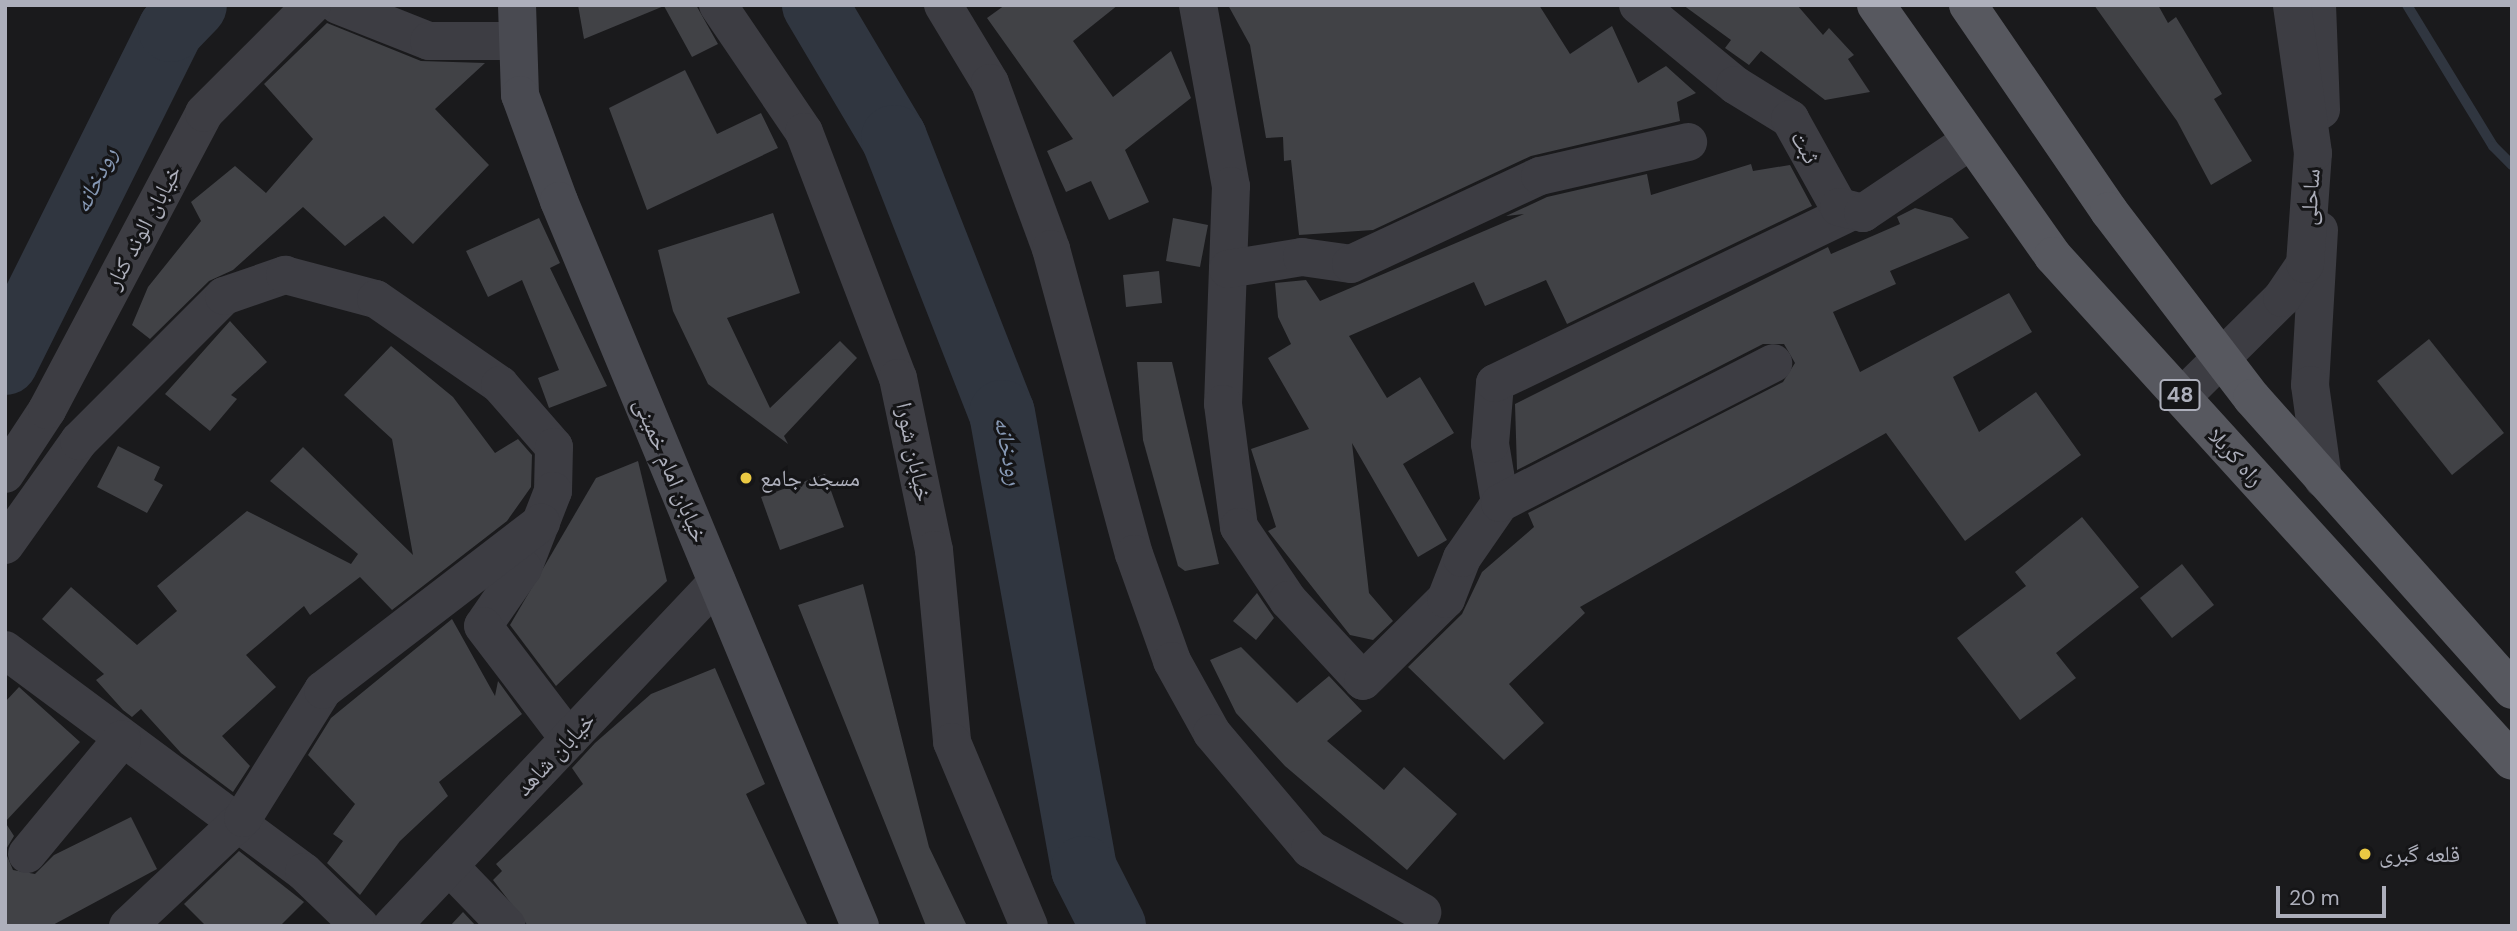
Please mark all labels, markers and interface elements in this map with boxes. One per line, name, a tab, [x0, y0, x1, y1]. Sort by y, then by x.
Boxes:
street label: ثبت	[1785, 126, 1825, 168]
water label: رودخانه	[67, 143, 123, 217]
street label: خیابان الوند کنار	[99, 161, 187, 293]
street label: ساحلی	[2294, 168, 2326, 226]
road number: 48	[2159, 378, 2201, 412]
street label: خیابان امام خمینی	[628, 393, 714, 547]
street label: خیابان شورا	[890, 400, 938, 504]
water label: رودخانه	[988, 414, 1030, 488]
street label: راه کربلا	[2203, 422, 2269, 492]
place label: مسجد جامع	[760, 464, 860, 492]
marker: مسجد جامع	[738, 470, 754, 486]
street label: خیابان شاهد	[509, 707, 601, 801]
place label: قلعه گبری	[2379, 840, 2460, 868]
marker: قلعه گبری	[2357, 846, 2373, 862]
scale bar	[2279, 872, 2389, 916]
text: 20 m	[2289, 884, 2340, 912]

